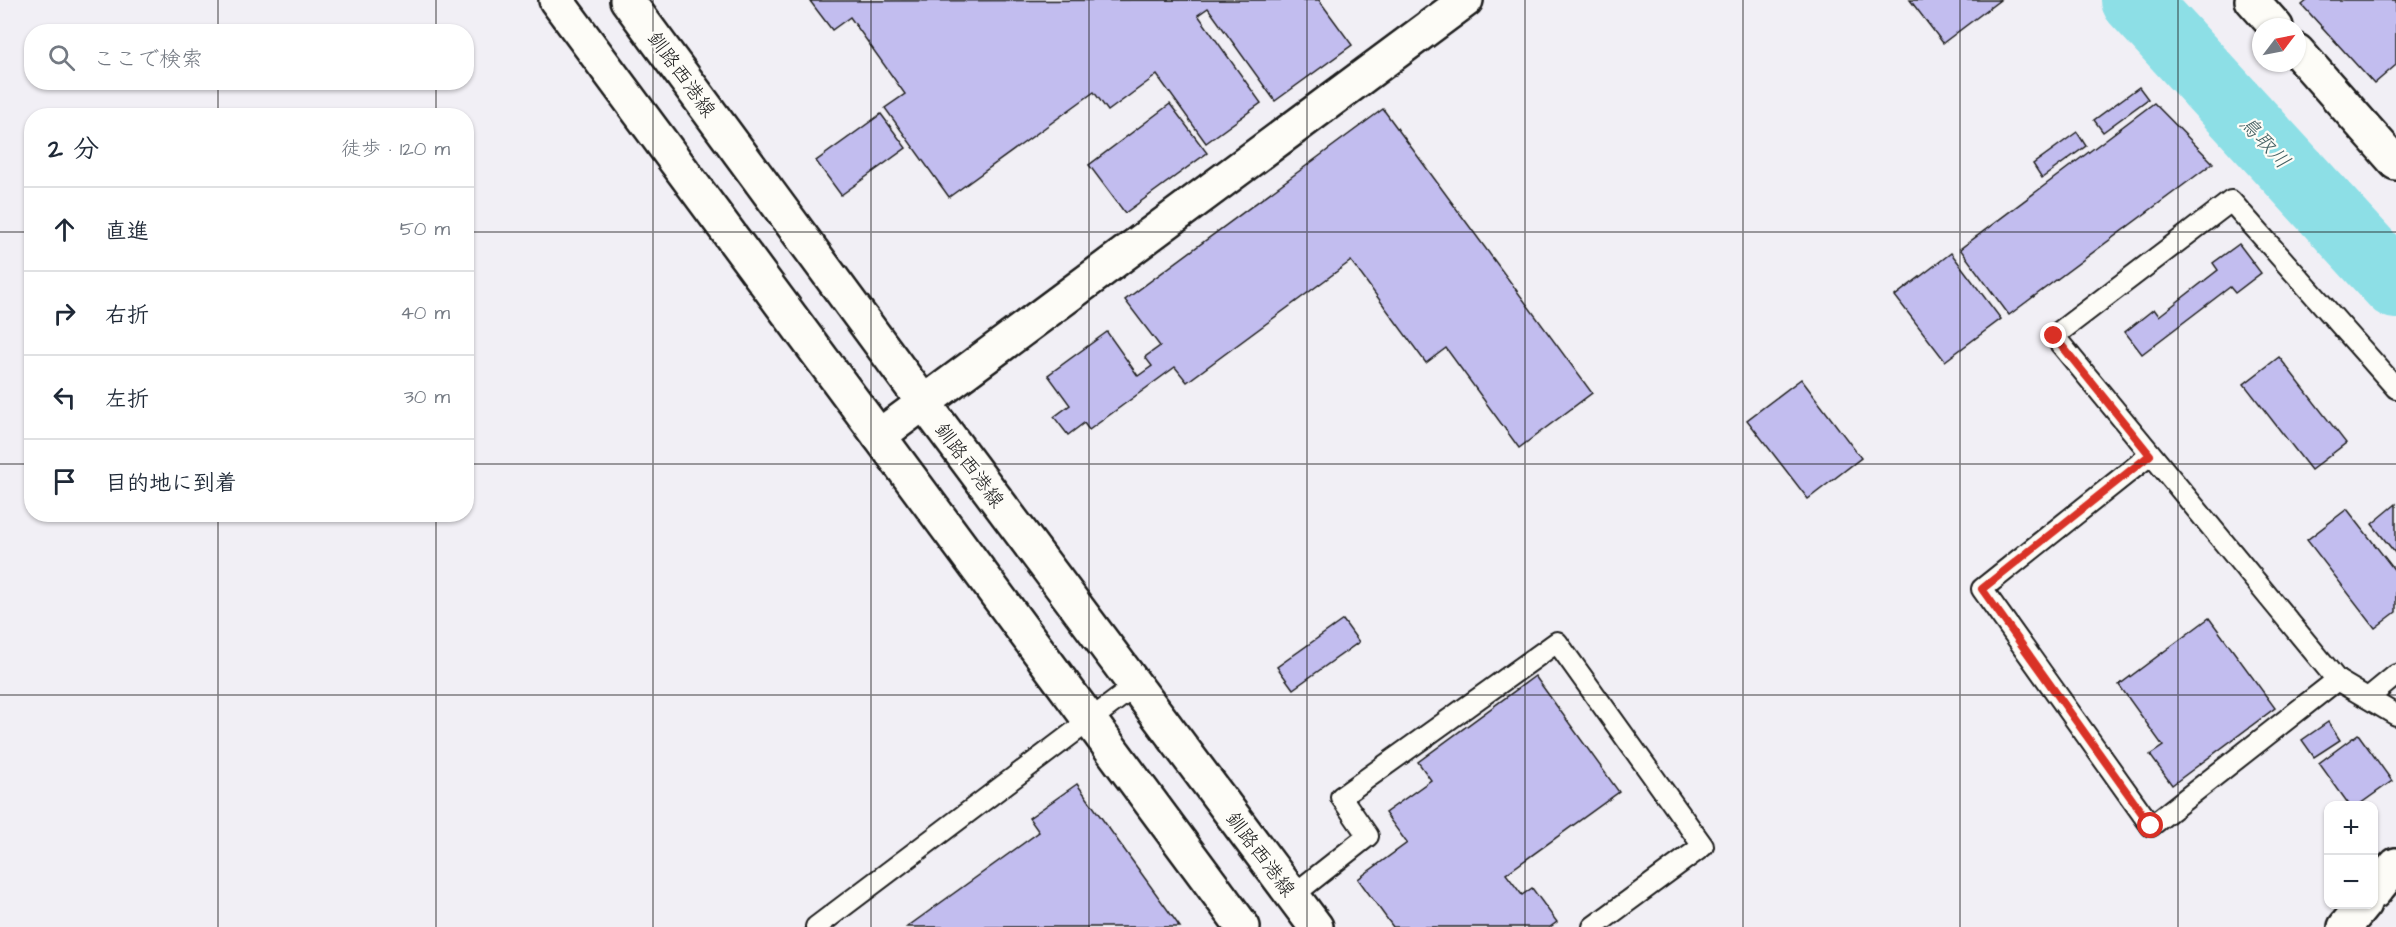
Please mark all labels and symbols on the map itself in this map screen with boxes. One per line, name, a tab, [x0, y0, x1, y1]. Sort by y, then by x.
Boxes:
north arrow	[2252, 18, 2306, 72]
street label: 釧路西港線	[640, 26, 722, 123]
water label: 鳥取川	[2233, 109, 2297, 175]
route end	[2040, 322, 2066, 348]
street label: 釧路西港線	[928, 417, 1010, 514]
street label: 釧路西港線	[1219, 806, 1301, 903]
route start	[2137, 812, 2163, 838]

